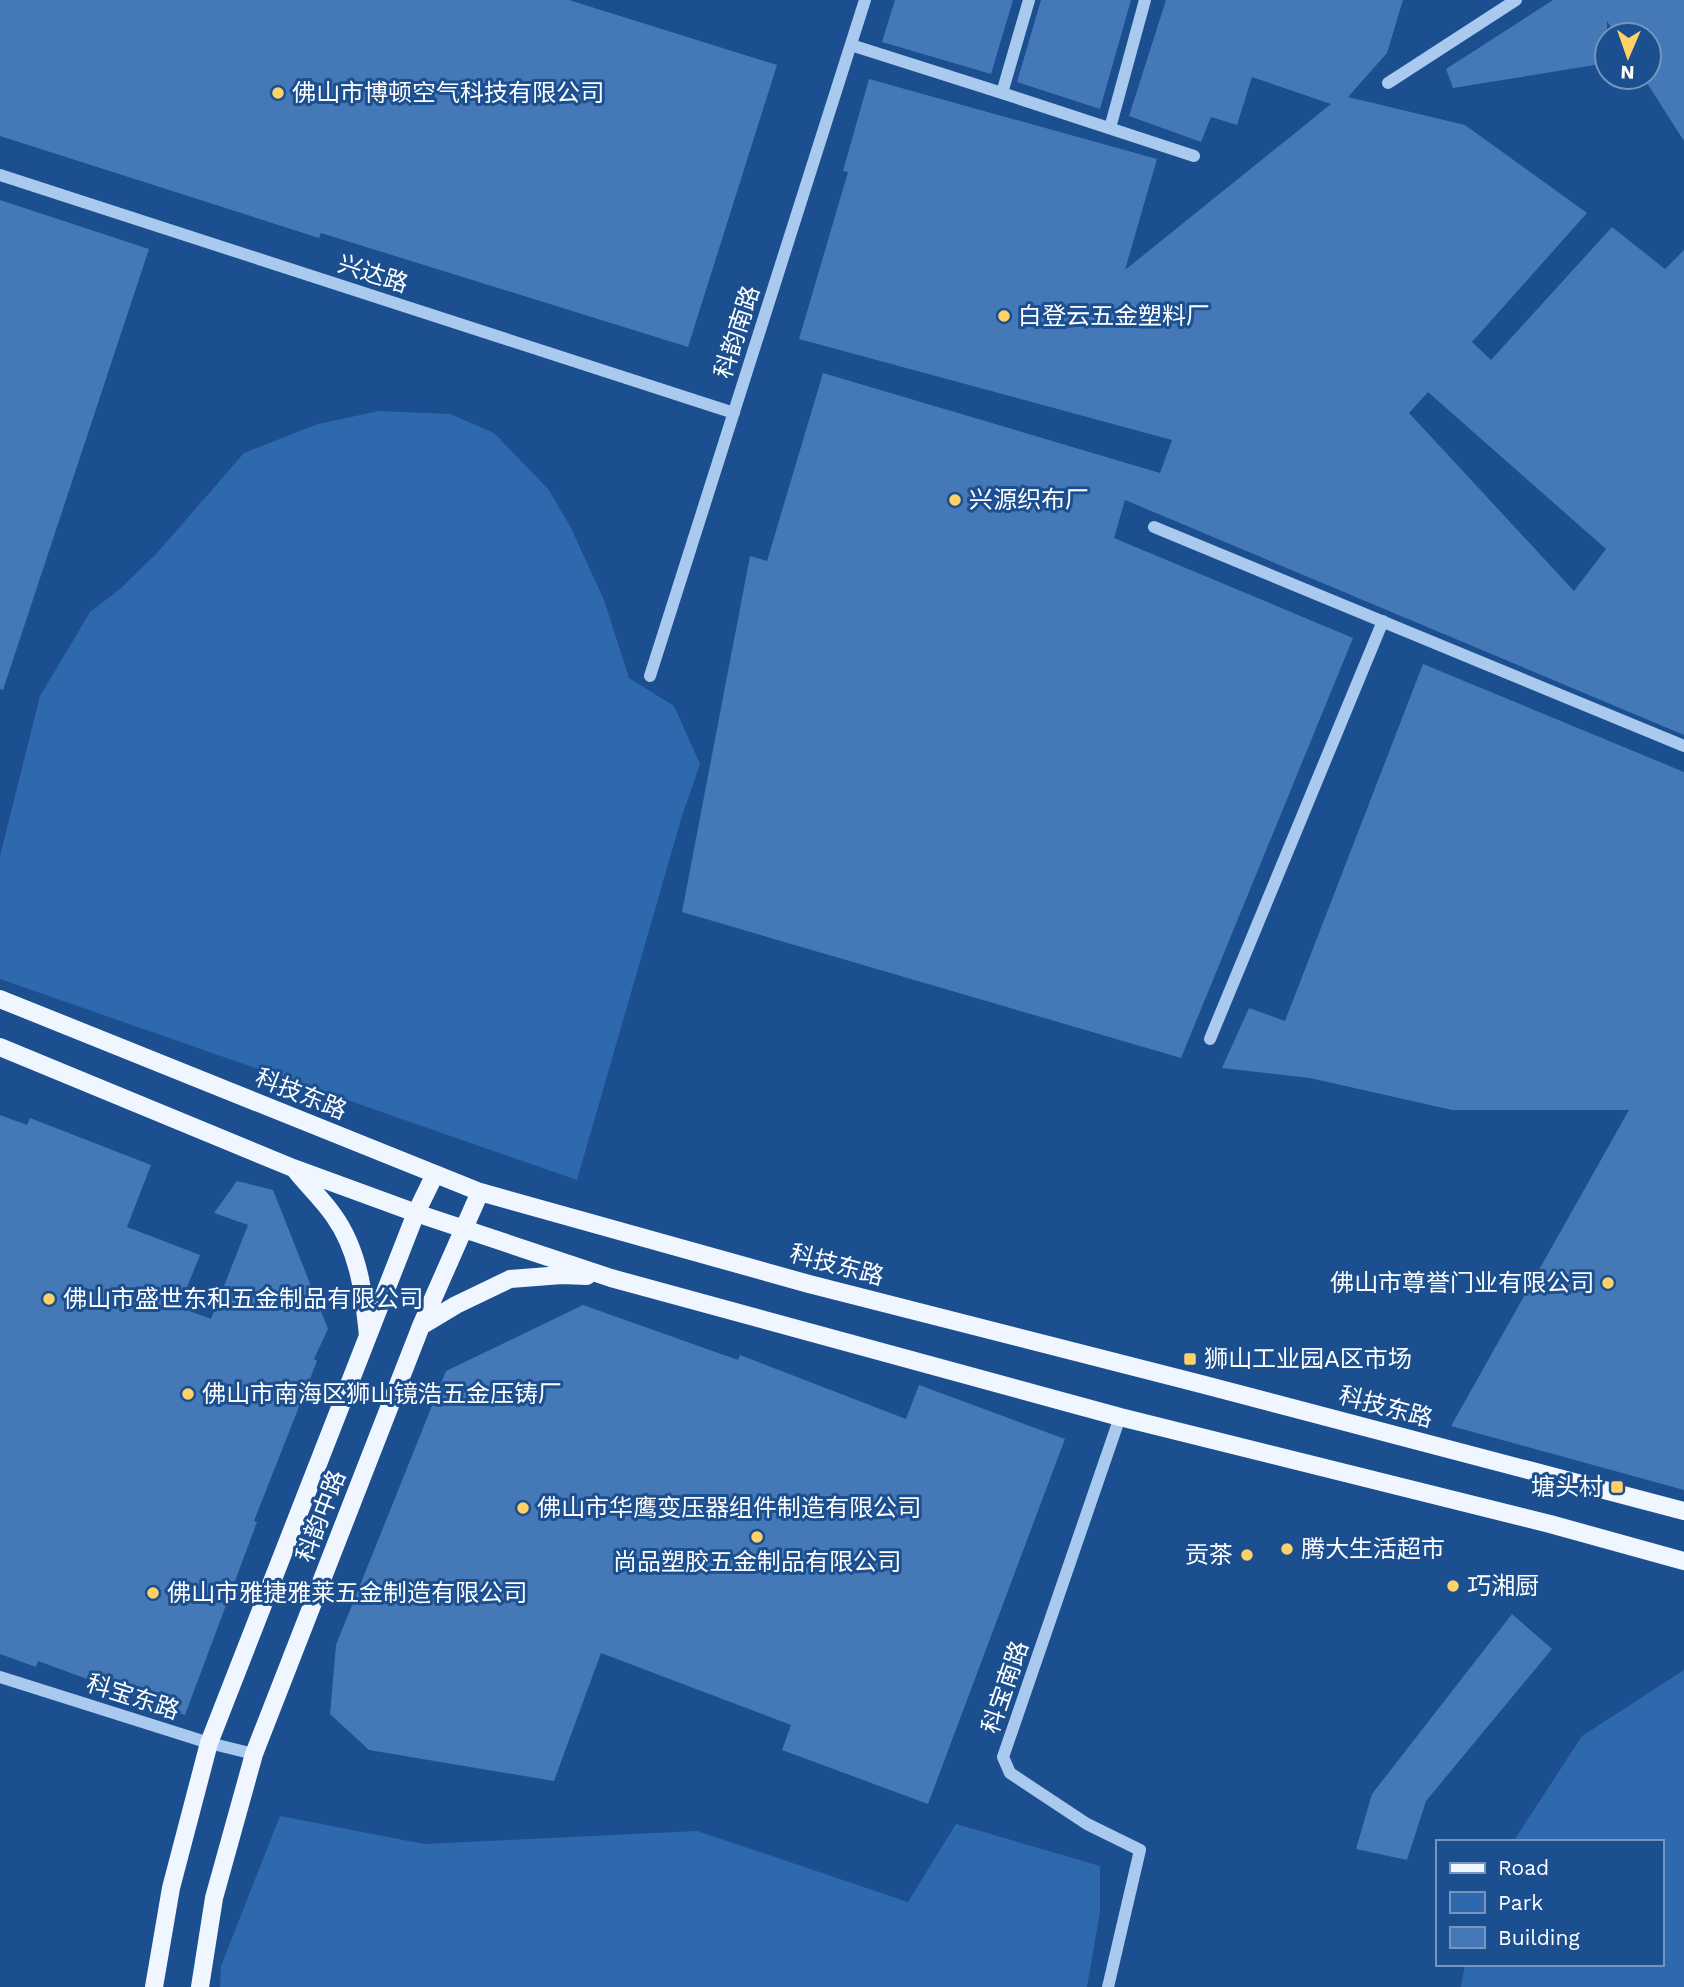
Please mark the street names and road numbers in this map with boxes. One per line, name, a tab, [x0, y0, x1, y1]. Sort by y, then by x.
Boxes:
street label: 兴达路	[334, 250, 412, 298]
street label: 科韵南路	[709, 282, 765, 382]
street label: 科技东路	[251, 1063, 351, 1125]
street label: 科技东路	[787, 1239, 887, 1291]
street label: 科技东路	[1336, 1381, 1436, 1433]
street label: 科韵中路	[291, 1466, 351, 1566]
street label: 科宝南路	[976, 1637, 1034, 1737]
street label: 科宝东路	[83, 1669, 183, 1725]

